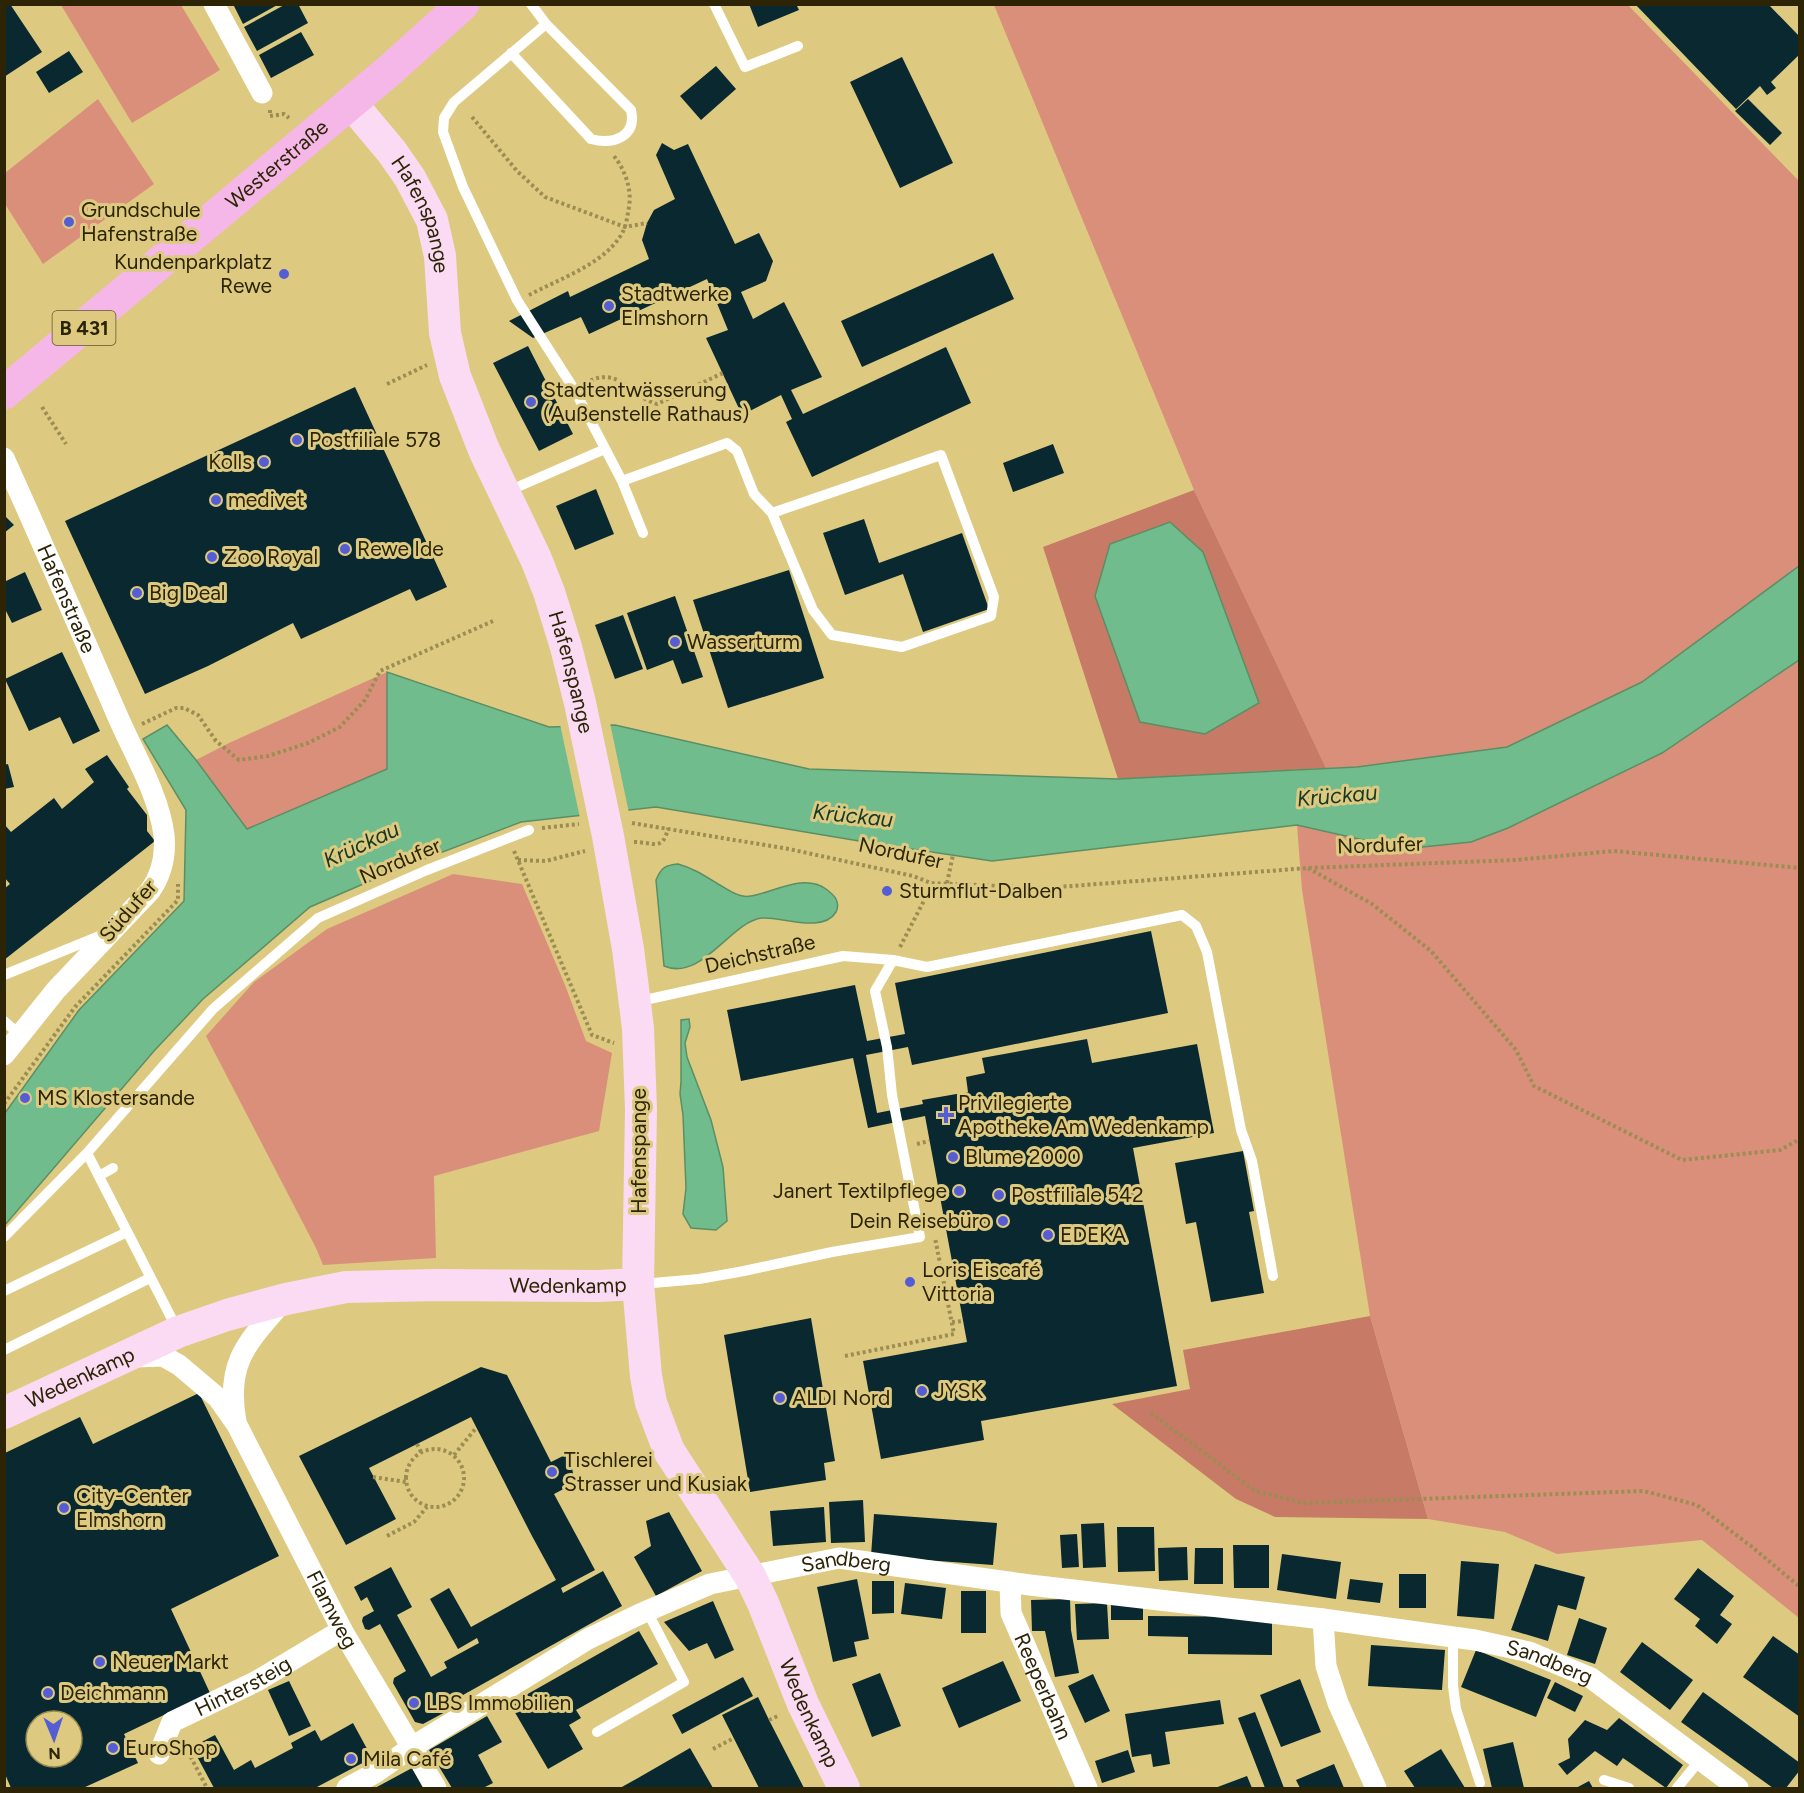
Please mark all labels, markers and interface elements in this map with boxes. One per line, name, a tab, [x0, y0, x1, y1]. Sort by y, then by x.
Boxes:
street label: Westerstraße	[220, 114, 333, 214]
street label: Hafenspange	[386, 151, 454, 274]
place label: Grundschule Hafenstraße	[81, 197, 200, 246]
marker: Grundschule Hafenstraße	[62, 215, 76, 229]
place label: Kundenparkplatz Rewe	[114, 249, 272, 298]
marker: Kundenparkplatz Rewe	[277, 267, 291, 281]
place label: Stadtwerke Elmshorn	[621, 281, 729, 330]
marker: Stadtwerke Elmshorn	[602, 299, 616, 313]
road number: B 431	[52, 311, 116, 345]
place label: Stadtentwässerung (Außenstelle Rathaus)	[543, 377, 750, 426]
marker: Stadtentwässerung (Außenstelle Rathaus)	[524, 395, 538, 409]
place label: Postfiliale 578	[309, 427, 441, 452]
marker: Postfiliale 578	[290, 433, 304, 447]
place label: Kolls	[208, 449, 252, 474]
marker: Kolls	[257, 455, 271, 469]
place label: medivet	[228, 487, 305, 512]
marker: medivet	[209, 493, 223, 507]
place label: Rewe Ide	[357, 536, 444, 561]
street label: Hafenstraße	[32, 540, 102, 657]
marker: Rewe Ide	[338, 542, 352, 556]
place label: Zoo Royal	[224, 544, 318, 569]
marker: Zoo Royal	[205, 550, 219, 564]
place label: Big Deal	[149, 580, 225, 605]
marker: Big Deal	[130, 586, 144, 600]
street label: Hafenspange	[544, 608, 599, 736]
place label: Wasserturm	[687, 629, 800, 654]
marker: Wasserturm	[668, 635, 682, 649]
water label: Krückau	[1296, 779, 1378, 812]
water label: Krückau	[811, 798, 894, 833]
water label: Krückau	[319, 815, 403, 874]
street label: Nordufer	[857, 831, 946, 874]
street label: Nordufer	[1337, 831, 1423, 858]
street label: Nordufer	[355, 832, 444, 889]
street label: Südufer	[94, 874, 162, 947]
place label: Sturmflut-Dalben	[899, 878, 1063, 903]
marker: Sturmflut-Dalben	[880, 884, 894, 898]
street label: Deichstraße	[702, 929, 818, 978]
place label: MS Klostersande	[37, 1085, 195, 1110]
street label: Hafenspange	[626, 1088, 651, 1214]
place label: Privilegierte Apotheke Am Wedenkamp	[958, 1090, 1209, 1139]
marker: MS Klostersande	[18, 1091, 32, 1105]
marker: Privilegierte Apotheke Am Wedenkamp	[939, 1108, 953, 1122]
place label: Blume 2000	[965, 1144, 1081, 1169]
marker: Blume 2000	[946, 1150, 960, 1164]
place label: Janert Textilpflege	[773, 1178, 947, 1203]
place label: Postfiliale 542	[1011, 1182, 1144, 1207]
marker: Janert Textilpflege	[952, 1184, 966, 1198]
marker: Postfiliale 542	[992, 1188, 1006, 1202]
place label: Dein Reisebüro	[849, 1208, 991, 1233]
marker: Dein Reisebüro	[996, 1214, 1010, 1228]
place label: EDEKA	[1060, 1222, 1126, 1247]
marker: EDEKA	[1041, 1228, 1055, 1242]
place label: Loris Eiscafé Vittoria	[922, 1257, 1040, 1306]
street label: Wedenkamp	[509, 1272, 627, 1298]
marker: Loris Eiscafé Vittoria	[903, 1275, 917, 1289]
street label: Wedenkamp	[22, 1341, 138, 1413]
place label: JYSK	[934, 1378, 983, 1403]
marker: JYSK	[915, 1384, 929, 1398]
place label: ALDI Nord	[792, 1385, 890, 1410]
marker: ALDI Nord	[773, 1391, 787, 1405]
place label: Tischlerei Strasser und Kusiak	[564, 1447, 748, 1496]
marker: Tischlerei Strasser und Kusiak	[545, 1465, 559, 1479]
place label: City-Center Elmshorn	[76, 1483, 189, 1532]
marker: City-Center Elmshorn	[57, 1501, 71, 1515]
street label: Sandberg	[799, 1545, 893, 1577]
street label: Flamweg	[302, 1566, 363, 1653]
street label: Reeperbahn	[1009, 1629, 1077, 1743]
street label: Sandberg	[1504, 1634, 1597, 1689]
place label: Neuer Markt	[112, 1649, 229, 1674]
street label: Hintersteig	[191, 1650, 295, 1721]
marker: Neuer Markt	[93, 1655, 107, 1669]
street label: Wedenkamp	[774, 1655, 845, 1772]
place label: Deichmann	[60, 1680, 166, 1705]
marker: Deichmann	[41, 1686, 55, 1700]
place label: LBS Immobilien	[426, 1690, 571, 1715]
marker: LBS Immobilien	[407, 1696, 421, 1710]
north arrow	[24, 1709, 84, 1769]
place label: EuroShop	[125, 1735, 218, 1760]
marker: EuroShop	[106, 1741, 120, 1755]
text: N	[48, 1744, 61, 1763]
place label: Mila Café	[363, 1746, 451, 1771]
marker: Mila Café	[344, 1752, 358, 1766]

